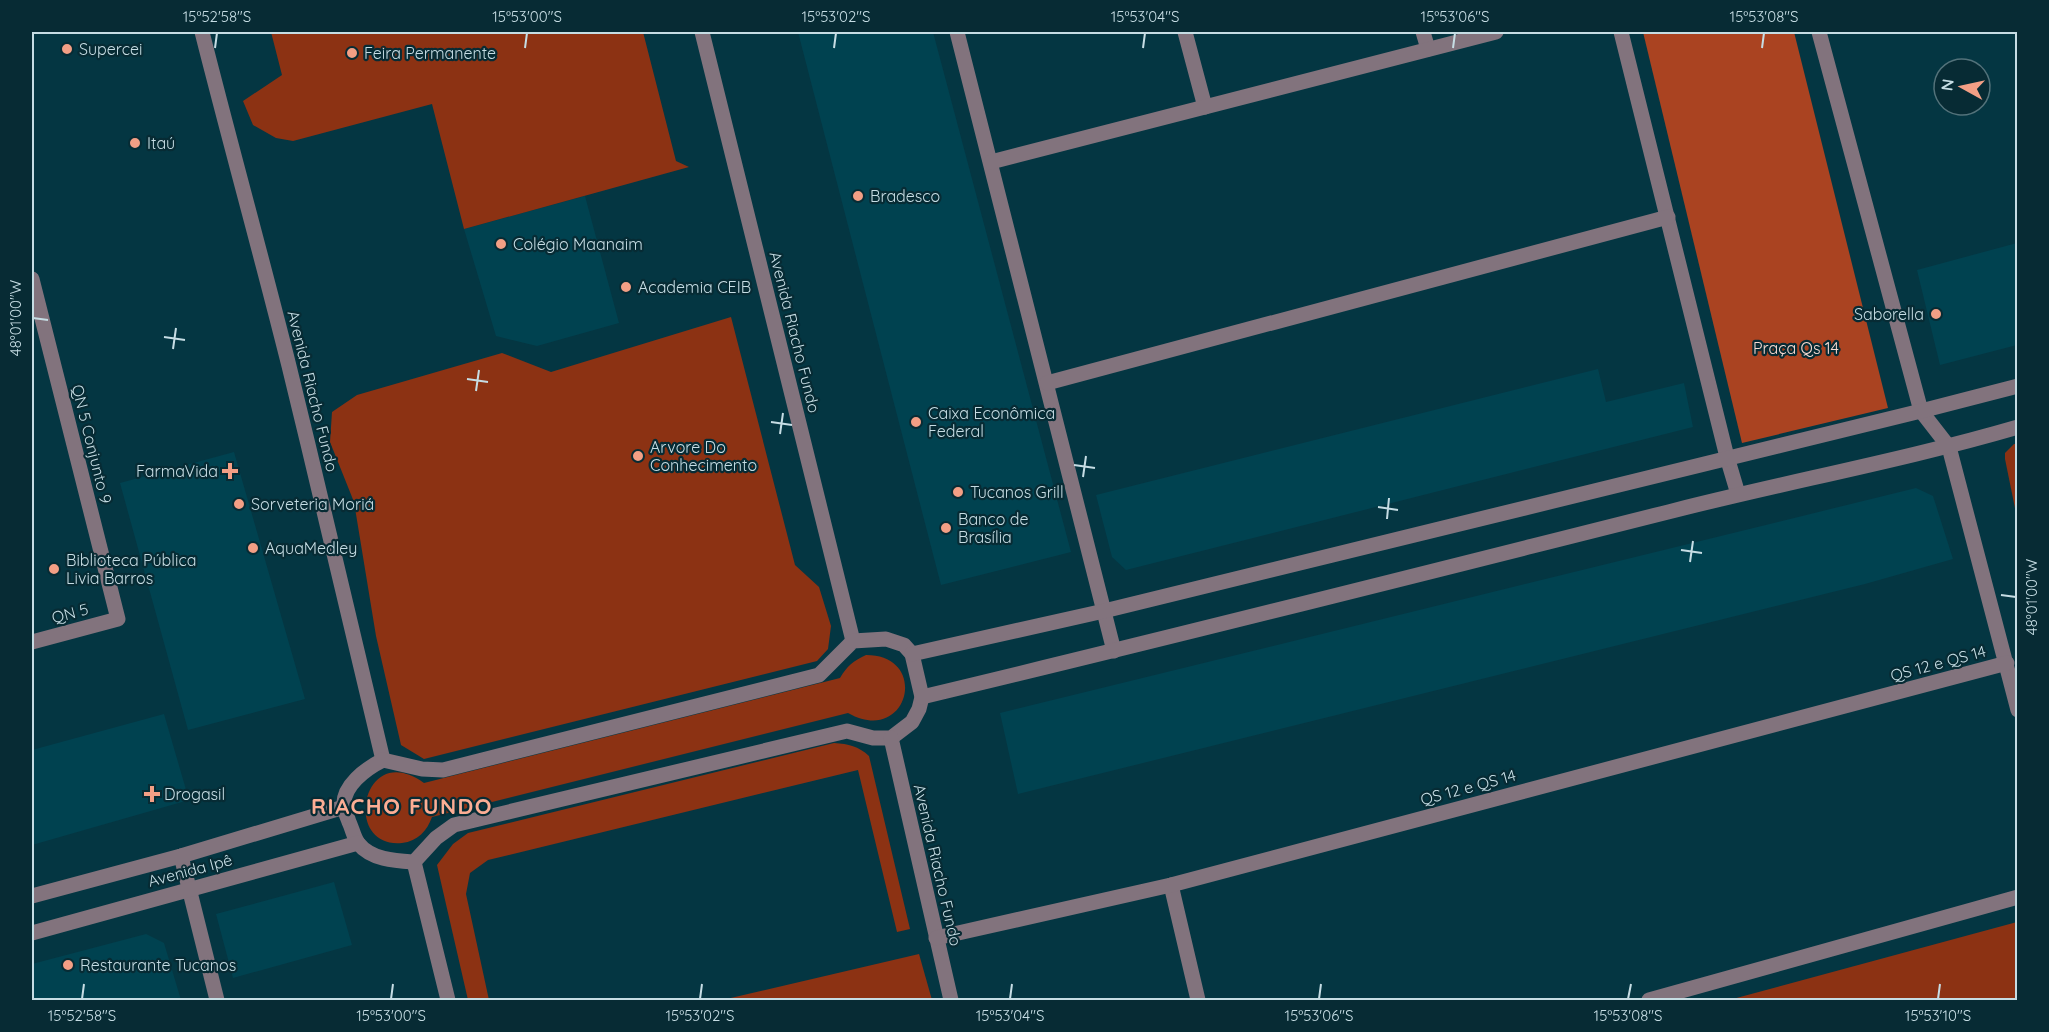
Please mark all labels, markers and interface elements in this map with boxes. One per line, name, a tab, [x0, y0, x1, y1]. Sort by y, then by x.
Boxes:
text: 15°52'58"S	[183, 7, 251, 26]
text: 15°53'00"S	[492, 7, 562, 26]
text: 15°53'02"S	[801, 7, 871, 26]
text: 15°53'04"S	[1111, 7, 1179, 26]
text: 15°53'06"S	[1421, 7, 1489, 26]
text: 15°53'08"S	[1730, 7, 1798, 26]
place label: Supercei	[79, 39, 142, 59]
marker: Supercei	[60, 42, 74, 56]
place label: Feira Permanente	[364, 43, 496, 63]
marker: Feira Permanente	[345, 46, 359, 60]
north arrow	[1932, 57, 1992, 117]
text: N	[1936, 78, 1958, 92]
place label: Itaú	[147, 133, 175, 153]
marker: Itaú	[128, 136, 142, 150]
place label: Bradesco	[870, 186, 940, 206]
marker: Bradesco	[851, 189, 865, 203]
place label: Colégio Maanaim	[513, 234, 643, 254]
marker: Colégio Maanaim	[494, 237, 508, 251]
street label: Avenida Riacho Fundo	[765, 249, 825, 415]
place label: Academia CEIB	[638, 277, 751, 297]
text: 48°01'00"W	[6, 279, 25, 356]
marker: Academia CEIB	[619, 280, 633, 294]
place label: Saborella	[1854, 304, 1924, 324]
marker: Saborella	[1929, 307, 1943, 321]
street label: Avenida Riacho Fundo	[283, 308, 343, 474]
park label: Praça Qs 14	[1753, 338, 1839, 358]
street label: QN 5 Conjunto 9	[68, 382, 116, 506]
place label: Caixa Econômica Federal	[928, 403, 1055, 441]
marker: Caixa Econômica Federal	[909, 415, 923, 429]
place label: Arvore Do Conhecimento	[650, 437, 757, 475]
marker: Arvore Do Conhecimento	[631, 449, 645, 463]
place label: FarmaVida	[136, 461, 218, 481]
marker: FarmaVida	[223, 464, 237, 478]
place label: Tucanos Grill	[970, 482, 1064, 502]
marker: Tucanos Grill	[951, 485, 965, 499]
place label: Sorveteria Moriá	[251, 494, 374, 514]
marker: Sorveteria Moriá	[232, 497, 246, 511]
place label: Banco de Brasília	[958, 509, 1028, 547]
marker: Banco de Brasília	[939, 521, 953, 535]
place label: AquaMedley	[265, 538, 357, 558]
marker: AquaMedley	[246, 541, 260, 555]
place label: Biblioteca Pública Livia Barros	[66, 550, 196, 588]
text: 48°01'00"W	[2022, 558, 2041, 635]
marker: Biblioteca Pública Livia Barros	[47, 562, 61, 576]
street label: QN 5	[49, 599, 91, 627]
street label: QS 12 e QS 14	[1888, 641, 1988, 685]
street label: QS 12 e QS 14	[1418, 765, 1518, 809]
street label: Avenida Riacho Fundo	[910, 782, 966, 948]
place label: Drogasil	[164, 784, 225, 804]
marker: Drogasil	[145, 787, 159, 801]
district label: RIACHO FUNDO	[311, 792, 493, 820]
street label: Avenida Ipê	[146, 849, 234, 891]
place label: Restaurante Tucanos	[80, 955, 236, 975]
marker: Restaurante Tucanos	[61, 958, 75, 972]
text: 15°52'58"S	[48, 1006, 116, 1025]
text: 15°53'00"S	[356, 1006, 426, 1025]
text: 15°53'02"S	[665, 1006, 735, 1025]
text: 15°53'04"S	[976, 1006, 1044, 1025]
text: 15°53'06"S	[1285, 1006, 1353, 1025]
text: 15°53'08"S	[1594, 1006, 1662, 1025]
text: 15°53'10"S	[1905, 1006, 1971, 1025]

